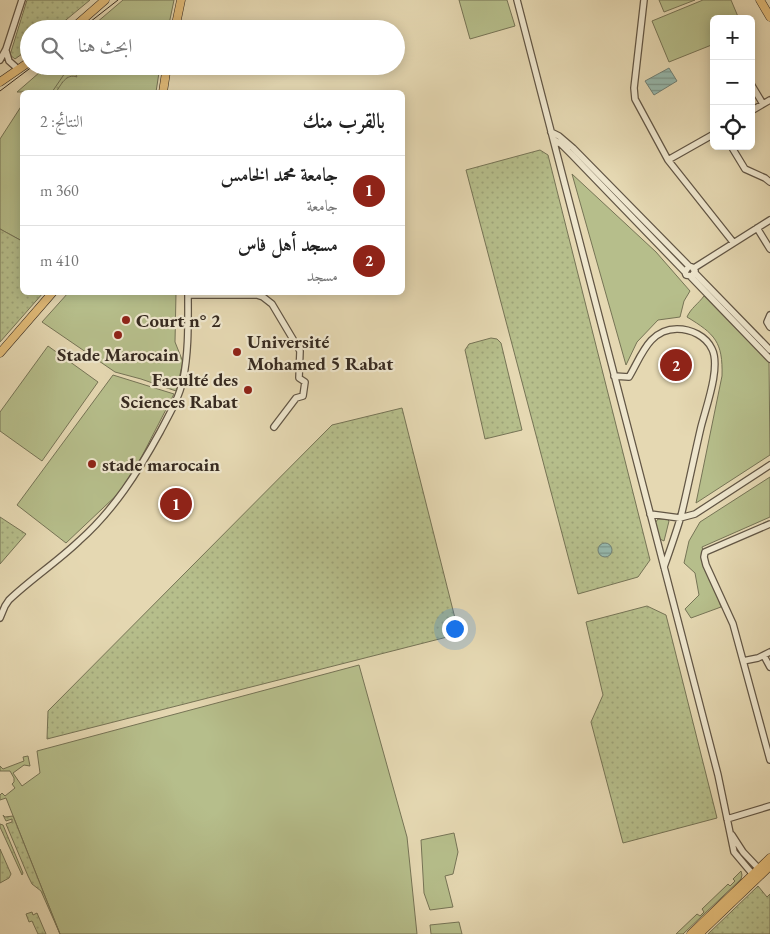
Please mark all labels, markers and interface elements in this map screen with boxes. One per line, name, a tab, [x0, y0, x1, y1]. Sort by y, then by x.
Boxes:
map controls	[710, 15, 755, 150]
button: +	[710, 15, 755, 60]
search box	[20, 20, 405, 75]
text: ابحث هنا	[78, 33, 132, 58]
icon: search	[38, 34, 66, 62]
button: −	[710, 60, 755, 105]
button: locate	[710, 105, 755, 150]
text: بالقرب منك	[302, 107, 385, 134]
text: النتائج: 2	[40, 111, 83, 132]
text: جامعة محمد الخامس	[220, 162, 338, 187]
text: 360 m	[40, 180, 79, 201]
text: 1	[365, 180, 373, 201]
text: جامعة	[306, 195, 338, 216]
text: مسجد أهل فاس	[238, 232, 338, 257]
text: 410 m	[40, 250, 79, 271]
text: 2	[365, 250, 373, 271]
text: مسجد	[307, 265, 338, 286]
place label: Court n° 2	[136, 308, 221, 333]
marker: Court n° 2	[120, 314, 132, 326]
marker: Stade Marocain	[112, 329, 124, 341]
place label: Université Mohamed 5 Rabat	[247, 329, 393, 376]
place label: Stade Marocain	[57, 342, 179, 367]
marker: Université Mohamed 5 Rabat	[231, 346, 243, 358]
pin: 2	[660, 346, 692, 384]
place label: Faculté des Sciences Rabat	[121, 367, 238, 414]
marker: Faculté des Sciences Rabat	[242, 384, 254, 396]
place label: stade marocain	[102, 452, 220, 477]
marker: stade marocain	[86, 458, 98, 470]
pin: 1	[160, 485, 192, 523]
your location	[442, 616, 468, 642]

